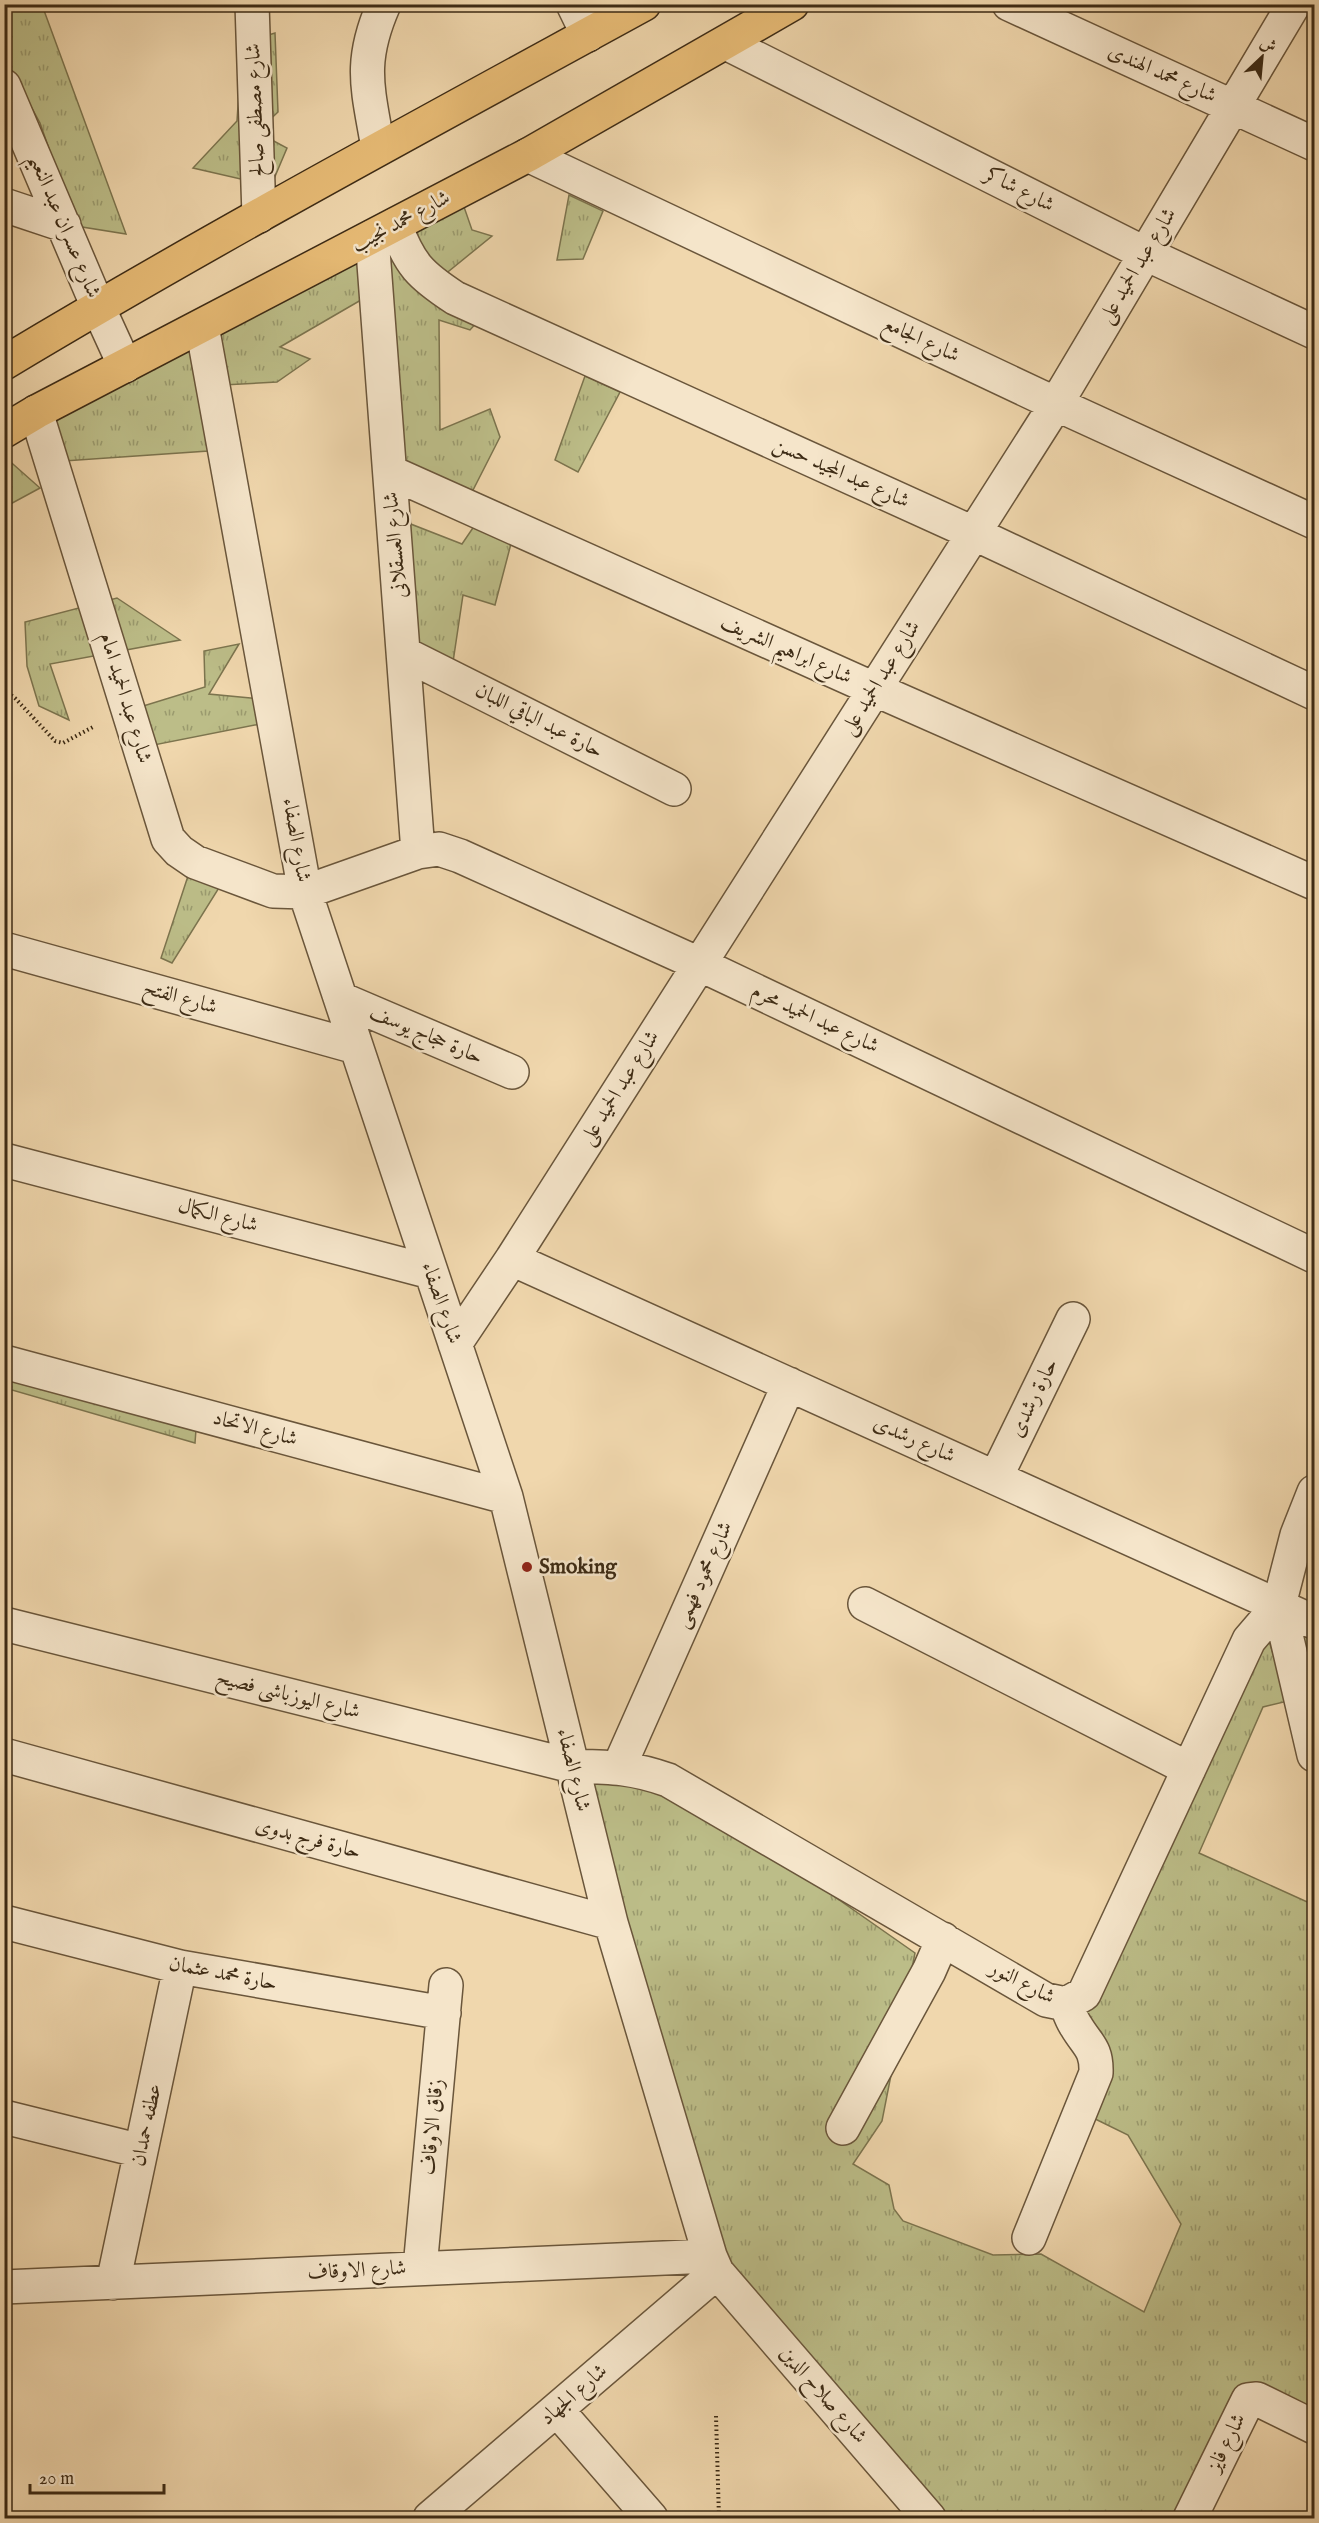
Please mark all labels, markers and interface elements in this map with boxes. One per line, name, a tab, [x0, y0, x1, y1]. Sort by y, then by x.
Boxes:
north arrow	[1232, 27, 1292, 87]
text: ش	[1256, 33, 1279, 58]
street label: شارع محمد الهندى	[1102, 38, 1221, 113]
street label: شارع مصطفى صالح	[240, 43, 275, 177]
street label: شارع عسران عبد النعيم	[16, 150, 107, 305]
street label: شارع شاكر	[976, 160, 1059, 222]
street label: شارع محمد نجيب	[347, 185, 456, 262]
street label: شارع عبد الحميد على	[1093, 203, 1186, 330]
street label: شارع الجامع	[876, 310, 964, 373]
street label: شارع عبد المجيد حسن	[767, 431, 914, 518]
street label: شارع العسقلانى	[378, 490, 417, 599]
street label: شارع ابراهيم الشريف	[713, 609, 856, 697]
street label: شارع عبد الحميد على	[835, 615, 930, 742]
street label: شارع عبد الحميد امام	[89, 629, 158, 768]
street label: حارة عبد الباقي اللبان	[470, 677, 608, 767]
street label: شارع الصفاء	[272, 796, 317, 885]
street label: شارع الفتح	[139, 975, 220, 1025]
street label: شارع عبد الحميد محرم	[746, 978, 883, 1063]
street label: حارة حجاج يوسف	[364, 999, 487, 1075]
street label: شارع عبد الحميد على	[574, 1025, 669, 1152]
street label: شارع الكمال	[174, 1192, 261, 1243]
street label: شارع الصفاء	[412, 1258, 468, 1349]
street label: حارة رشدى	[1003, 1354, 1065, 1442]
street label: شارع الاتحاد	[209, 1405, 300, 1456]
street label: شارع رشدى	[867, 1410, 959, 1473]
street label: شارع محمود فهمى	[668, 1517, 742, 1634]
place label: Smoking	[539, 1554, 617, 1581]
marker: Smoking	[520, 1560, 534, 1574]
street label: شارع اليوزباشى فصيح	[212, 1664, 363, 1730]
street label: شارع الصفاء	[547, 1725, 596, 1815]
street label: حارة فرج بدوى	[251, 1812, 364, 1870]
street label: حارة محمد عثمان	[167, 1950, 279, 1998]
street label: شارع النور	[982, 1954, 1059, 2014]
street label: زقاق الاوقاف	[415, 2078, 451, 2176]
street label: عطفه حمدان	[125, 2081, 169, 2169]
street label: شارع الاوقاف	[307, 2255, 407, 2290]
street label: شارع صلاح الدين	[770, 2340, 873, 2452]
street label: شارع الجهاد	[534, 2358, 616, 2434]
street label: شارع فايز	[1200, 2409, 1255, 2480]
scale bar	[30, 2457, 164, 2495]
text: 20 m	[39, 2468, 74, 2491]

